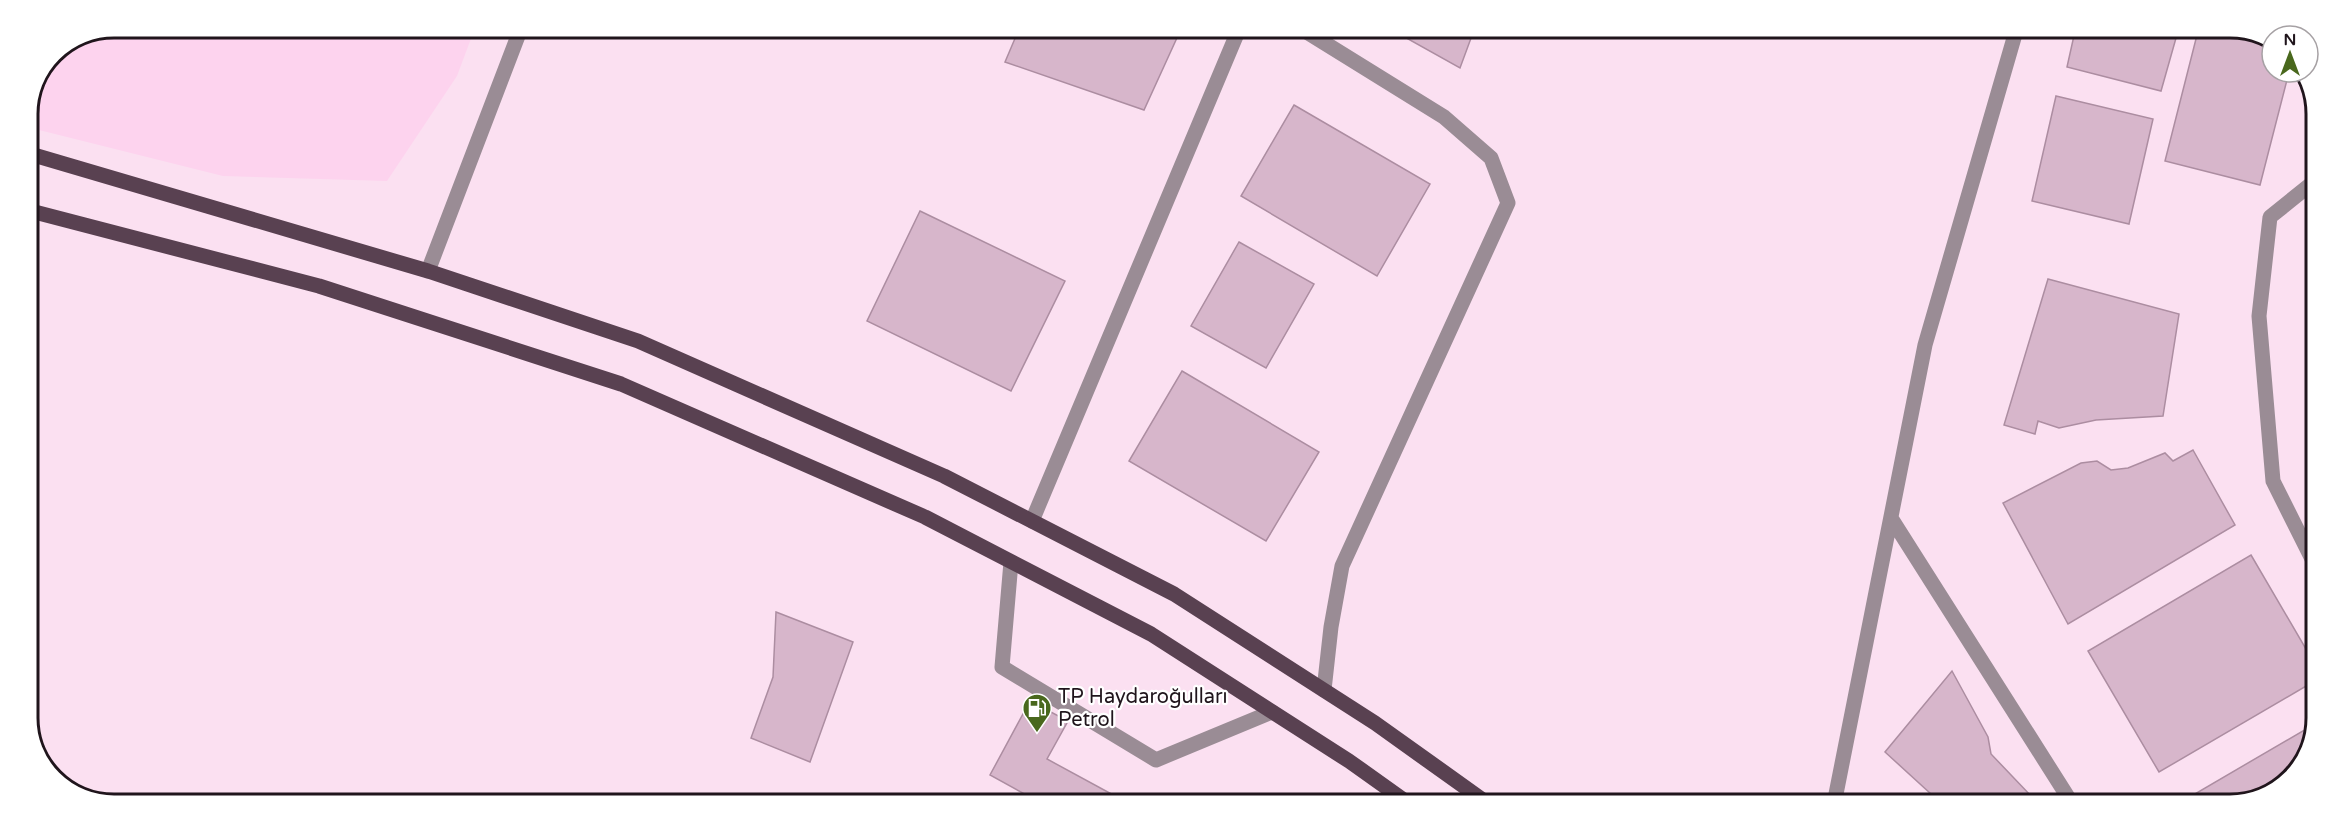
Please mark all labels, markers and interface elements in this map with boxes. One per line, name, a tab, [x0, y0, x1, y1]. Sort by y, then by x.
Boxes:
north arrow	[2260, 24, 2320, 84]
text: N	[2284, 30, 2296, 50]
place label: TP Haydaroğulları Petrol	[1058, 685, 1228, 732]
fuel station icon: TP Haydaroğulları Petrol	[1021, 692, 1053, 734]

